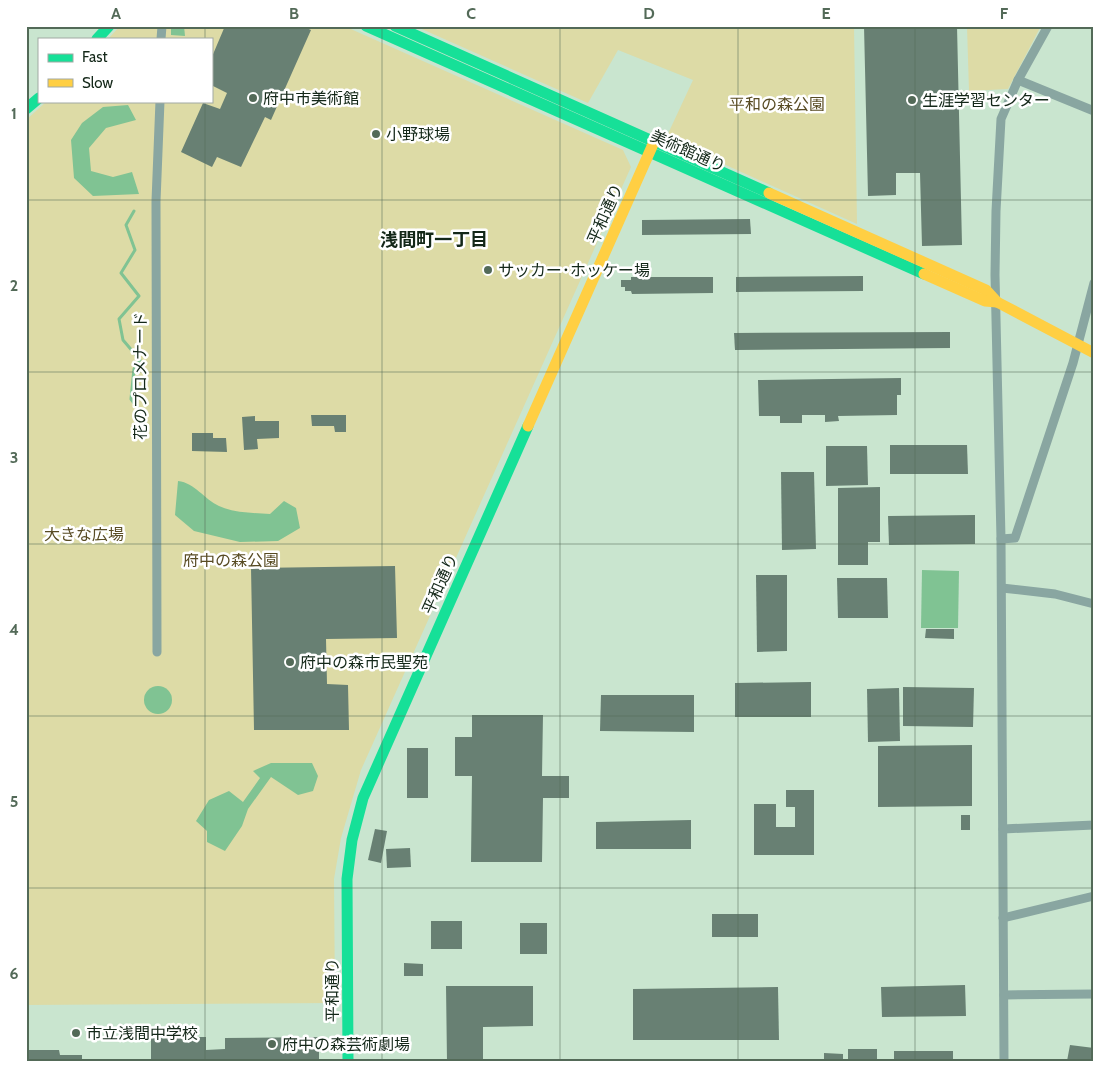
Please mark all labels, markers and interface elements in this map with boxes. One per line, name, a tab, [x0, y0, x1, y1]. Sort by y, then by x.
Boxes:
text: A	[111, 4, 121, 23]
text: B	[289, 4, 299, 23]
text: C	[466, 4, 476, 23]
text: D	[643, 4, 655, 23]
text: E	[821, 4, 831, 23]
text: F	[1000, 4, 1009, 23]
legend	[38, 38, 212, 102]
text: Fast	[82, 48, 107, 66]
text: Slow	[82, 74, 113, 92]
place label: 府中市美術館	[263, 89, 359, 108]
place label: 生涯学習センター	[922, 91, 1050, 110]
marker: 府中市美術館	[247, 92, 259, 104]
marker: 生涯学習センター	[906, 94, 918, 106]
park label: 平和の森公園	[729, 95, 825, 114]
text: 1	[11, 104, 17, 123]
place label: 小野球場	[386, 125, 450, 144]
street label: 美術館通り	[648, 126, 728, 176]
marker: 小野球場	[370, 128, 382, 140]
street label: 平和通り	[583, 181, 627, 247]
district label: 浅間町一丁目	[380, 229, 488, 251]
place label: サッカー･ホッケー場	[498, 261, 650, 280]
marker: サッカー･ホッケー場	[482, 264, 494, 276]
text: 2	[10, 276, 18, 295]
street label: 花のプロメナード	[131, 312, 150, 440]
text: 3	[10, 448, 18, 467]
park label: 大きな広場	[44, 525, 124, 544]
park label: 府中の森公園	[183, 551, 279, 570]
street label: 平和通り	[418, 551, 462, 617]
text: 4	[9, 620, 19, 639]
place label: 府中の森市民聖苑	[300, 653, 428, 672]
marker: 府中の森市民聖苑	[284, 656, 296, 668]
text: 5	[10, 792, 18, 811]
street label: 平和通り	[323, 958, 342, 1022]
text: 6	[10, 964, 19, 983]
place label: 市立浅間中学校	[86, 1024, 198, 1043]
marker: 市立浅間中学校	[70, 1027, 82, 1039]
place label: 府中の森芸術劇場	[282, 1035, 410, 1054]
marker: 府中の森芸術劇場	[266, 1038, 278, 1050]

